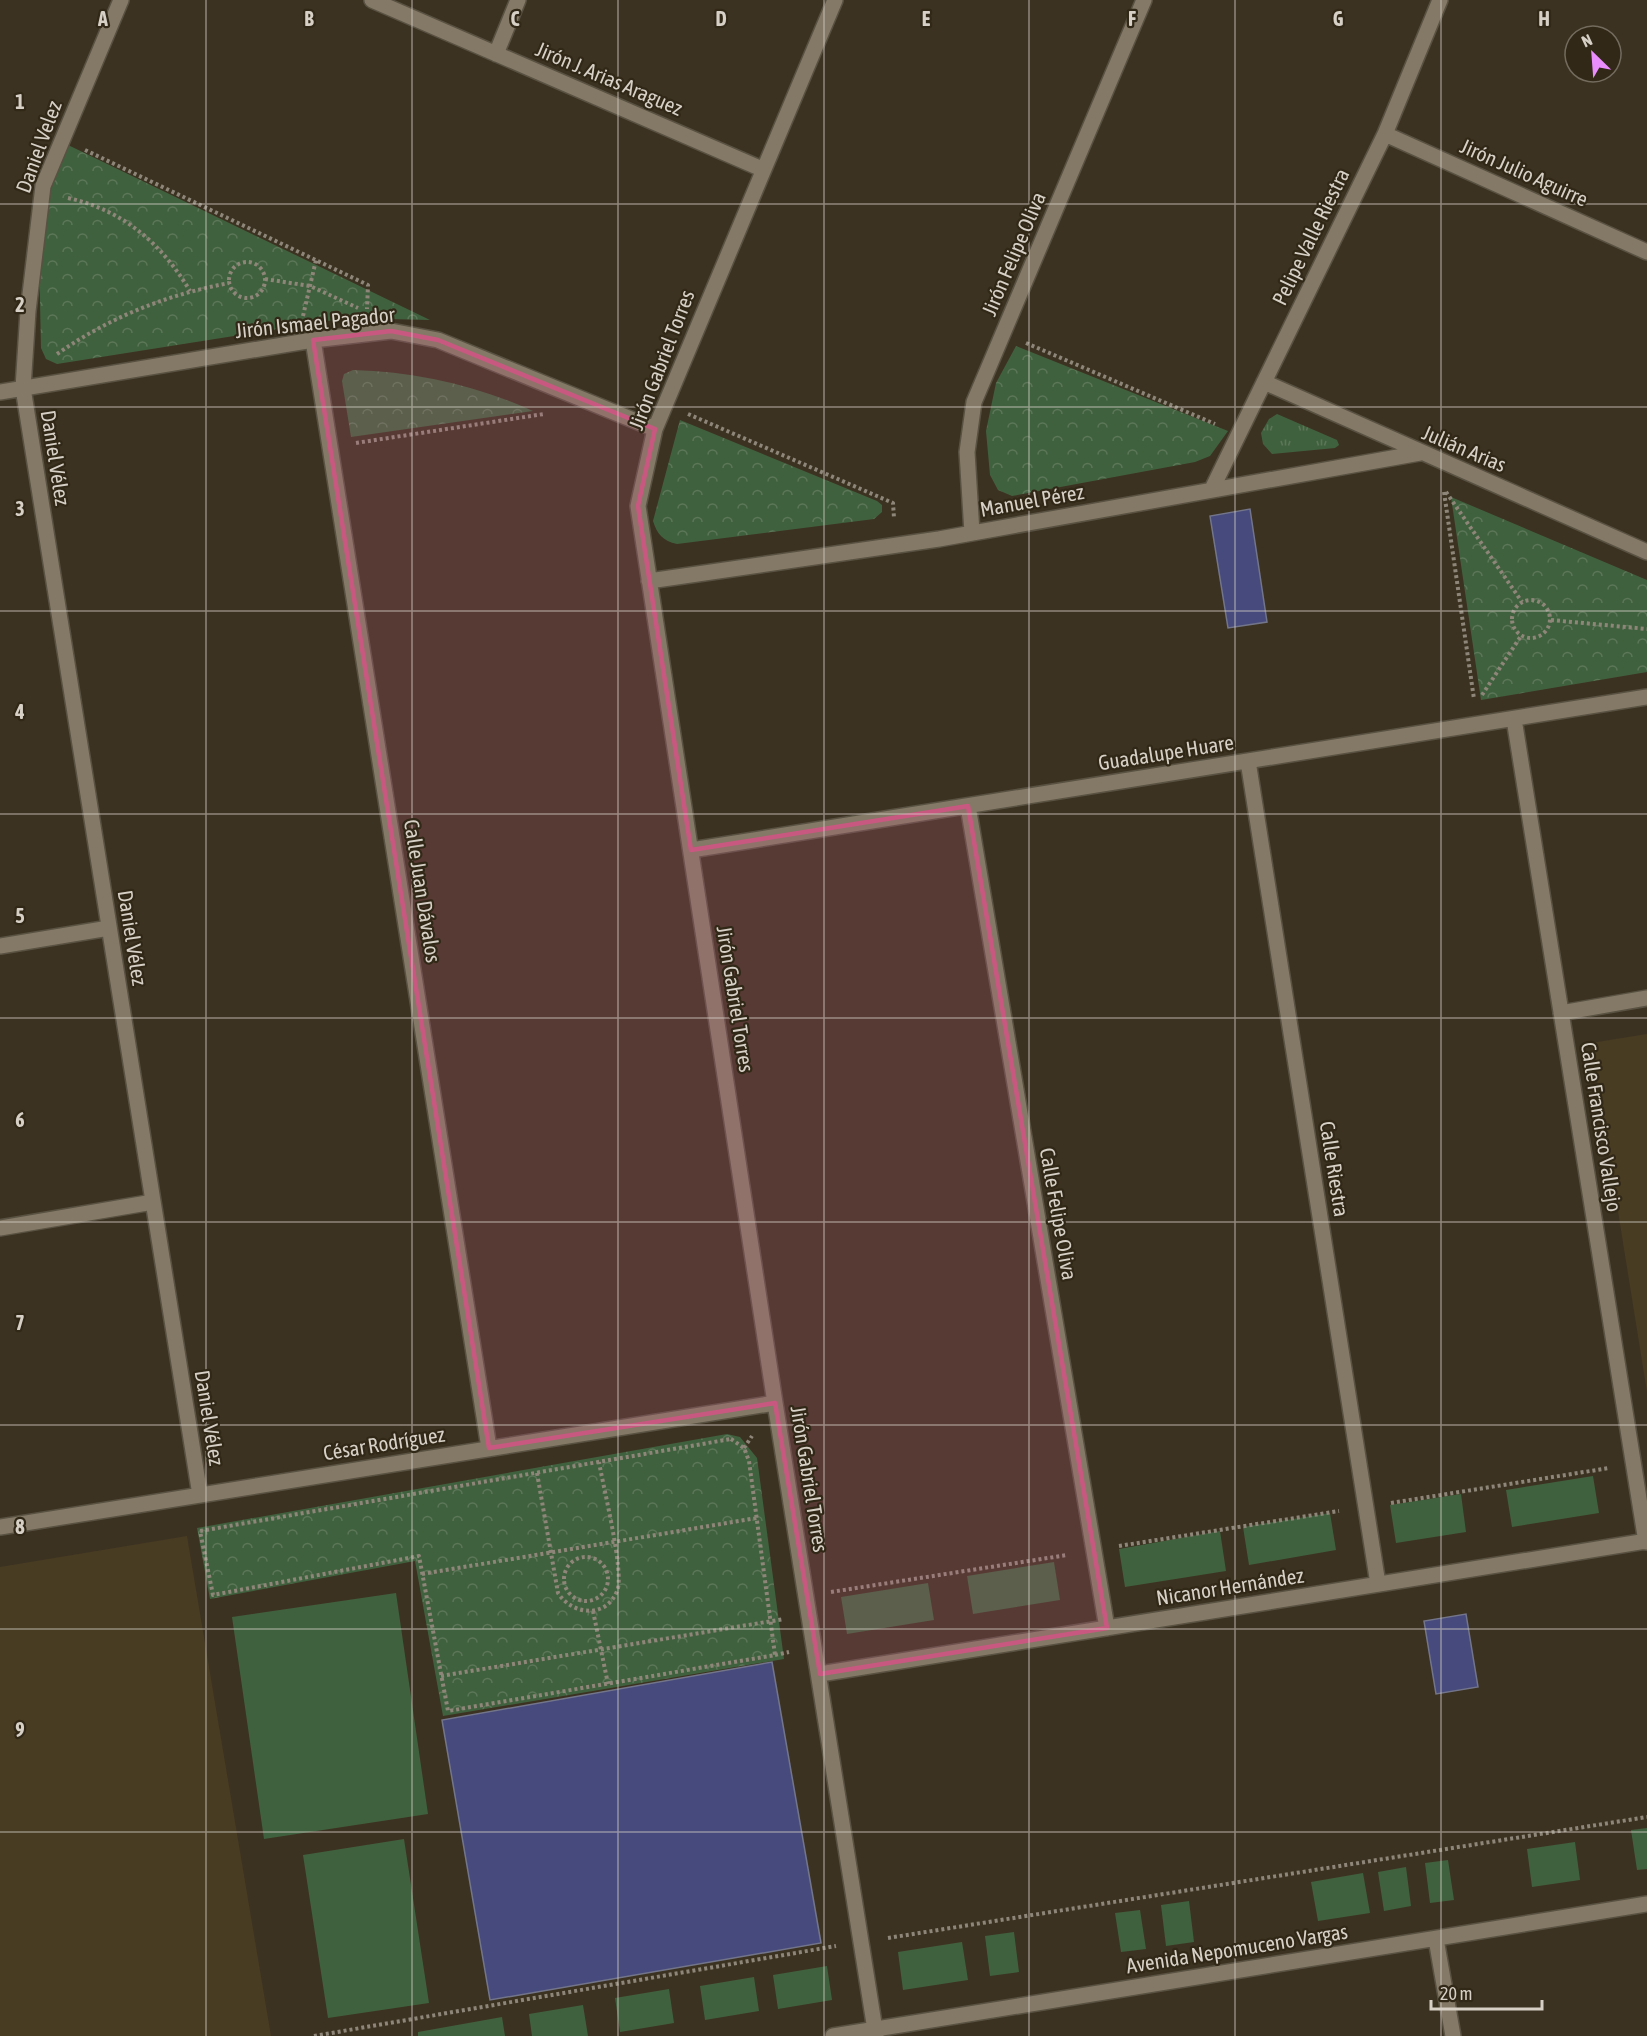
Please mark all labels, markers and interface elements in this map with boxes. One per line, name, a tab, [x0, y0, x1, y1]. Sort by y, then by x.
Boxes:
text: A	[97, 7, 108, 30]
text: B	[304, 7, 314, 30]
text: C	[511, 7, 520, 30]
text: D	[715, 7, 727, 30]
text: E	[922, 7, 931, 30]
text: F	[1128, 7, 1136, 30]
text: G	[1333, 7, 1344, 30]
text: H	[1538, 7, 1550, 30]
north arrow	[1563, 24, 1623, 84]
text: N	[1579, 30, 1595, 51]
street label: Jirón J. Arias Araguez	[532, 36, 687, 120]
text: 1	[15, 90, 25, 113]
street label: Daniel Velez	[10, 97, 66, 196]
street label: Jirón Julio Aguirre	[1457, 133, 1592, 211]
street label: Pelipe Valle Riestra	[1267, 164, 1354, 309]
street label: Jirón Felipe Oliva	[976, 188, 1050, 319]
street label: Jirón Gabriel Torres	[623, 286, 699, 433]
text: 2	[15, 293, 25, 316]
street label: Jirón Ismael Pagador	[234, 302, 397, 342]
street label: Daniel Vélez	[37, 408, 75, 508]
street label: Julián Arias	[1419, 420, 1510, 476]
street label: Manuel Pérez	[978, 479, 1086, 521]
text: 3	[15, 497, 25, 520]
text: 4	[14, 700, 25, 723]
street label: Guadalupe Huare	[1096, 729, 1235, 775]
street label: Calle Juan Dávalos	[400, 818, 446, 964]
street label: Daniel Vélez	[114, 888, 152, 988]
text: 5	[15, 904, 25, 927]
street label: Jirón Gabriel Torres	[713, 924, 759, 1074]
street label: Calle Francisco Vallejo	[1577, 1040, 1627, 1213]
text: 6	[15, 1108, 25, 1131]
street label: Calle Riestra	[1316, 1119, 1354, 1218]
street label: Calle Felipe Oliva	[1036, 1146, 1082, 1282]
text: 7	[15, 1311, 25, 1334]
street label: Daniel Vélez	[191, 1368, 229, 1468]
street label: Jirón Gabriel Torres	[787, 1404, 833, 1554]
street label: César Rodríguez	[321, 1421, 447, 1464]
text: 8	[15, 1515, 25, 1538]
street label: Nicanor Hernández	[1154, 1562, 1306, 1610]
text: 9	[15, 1718, 25, 1741]
street label: Avenida Nepomuceno Vargas	[1124, 1919, 1349, 1977]
scale bar	[1431, 1973, 1542, 2011]
text: 20 m	[1440, 1983, 1472, 2004]

